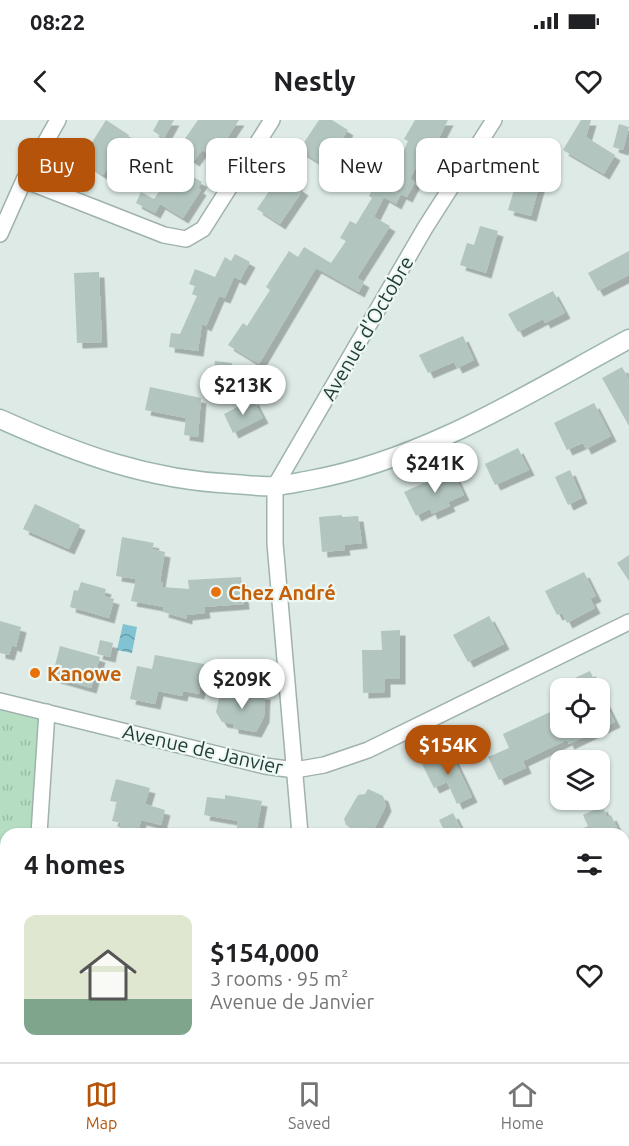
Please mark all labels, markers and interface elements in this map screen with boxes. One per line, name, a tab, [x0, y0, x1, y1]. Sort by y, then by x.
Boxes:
text: 08:22	[30, 9, 85, 34]
icon: back	[24, 65, 57, 98]
icon: heart	[572, 65, 605, 98]
text: Nestly	[273, 66, 356, 96]
chip: Buy	[18, 138, 95, 192]
chip: Rent	[107, 138, 194, 192]
chip: Filters	[206, 138, 307, 192]
chip: New	[319, 138, 404, 192]
chip: Apartment	[416, 138, 561, 192]
street label: Avenue d'Octobre	[316, 252, 418, 404]
pin: $213K	[201, 365, 285, 416]
text: $213K	[214, 373, 272, 396]
pin: $241K	[393, 443, 477, 494]
text: $241K	[406, 451, 464, 474]
place label: Chez André	[228, 581, 336, 604]
marker: Chez André	[209, 585, 223, 599]
pin: $209K	[200, 659, 284, 710]
place label: Kanowe	[47, 662, 122, 685]
marker: Kanowe	[28, 666, 42, 680]
text: $209K	[213, 667, 271, 690]
map controls	[550, 678, 610, 810]
button: locate	[550, 678, 610, 738]
street label: Avenue de Janvier	[120, 719, 286, 779]
pin: $154K	[406, 725, 490, 776]
text: $154K	[419, 733, 477, 756]
button: layers	[550, 750, 610, 810]
icon: filters	[573, 848, 606, 881]
text: 4 homes	[24, 850, 125, 879]
text: $154,000	[210, 938, 319, 967]
icon: home	[72, 939, 144, 1011]
icon: heart	[573, 959, 606, 992]
text: 3 rooms · 95 m²	[210, 967, 348, 990]
text: Avenue de Janvier	[210, 990, 374, 1013]
tab: Map	[85, 1078, 118, 1132]
tab: Saved	[288, 1078, 331, 1132]
tab: Home	[501, 1078, 544, 1132]

